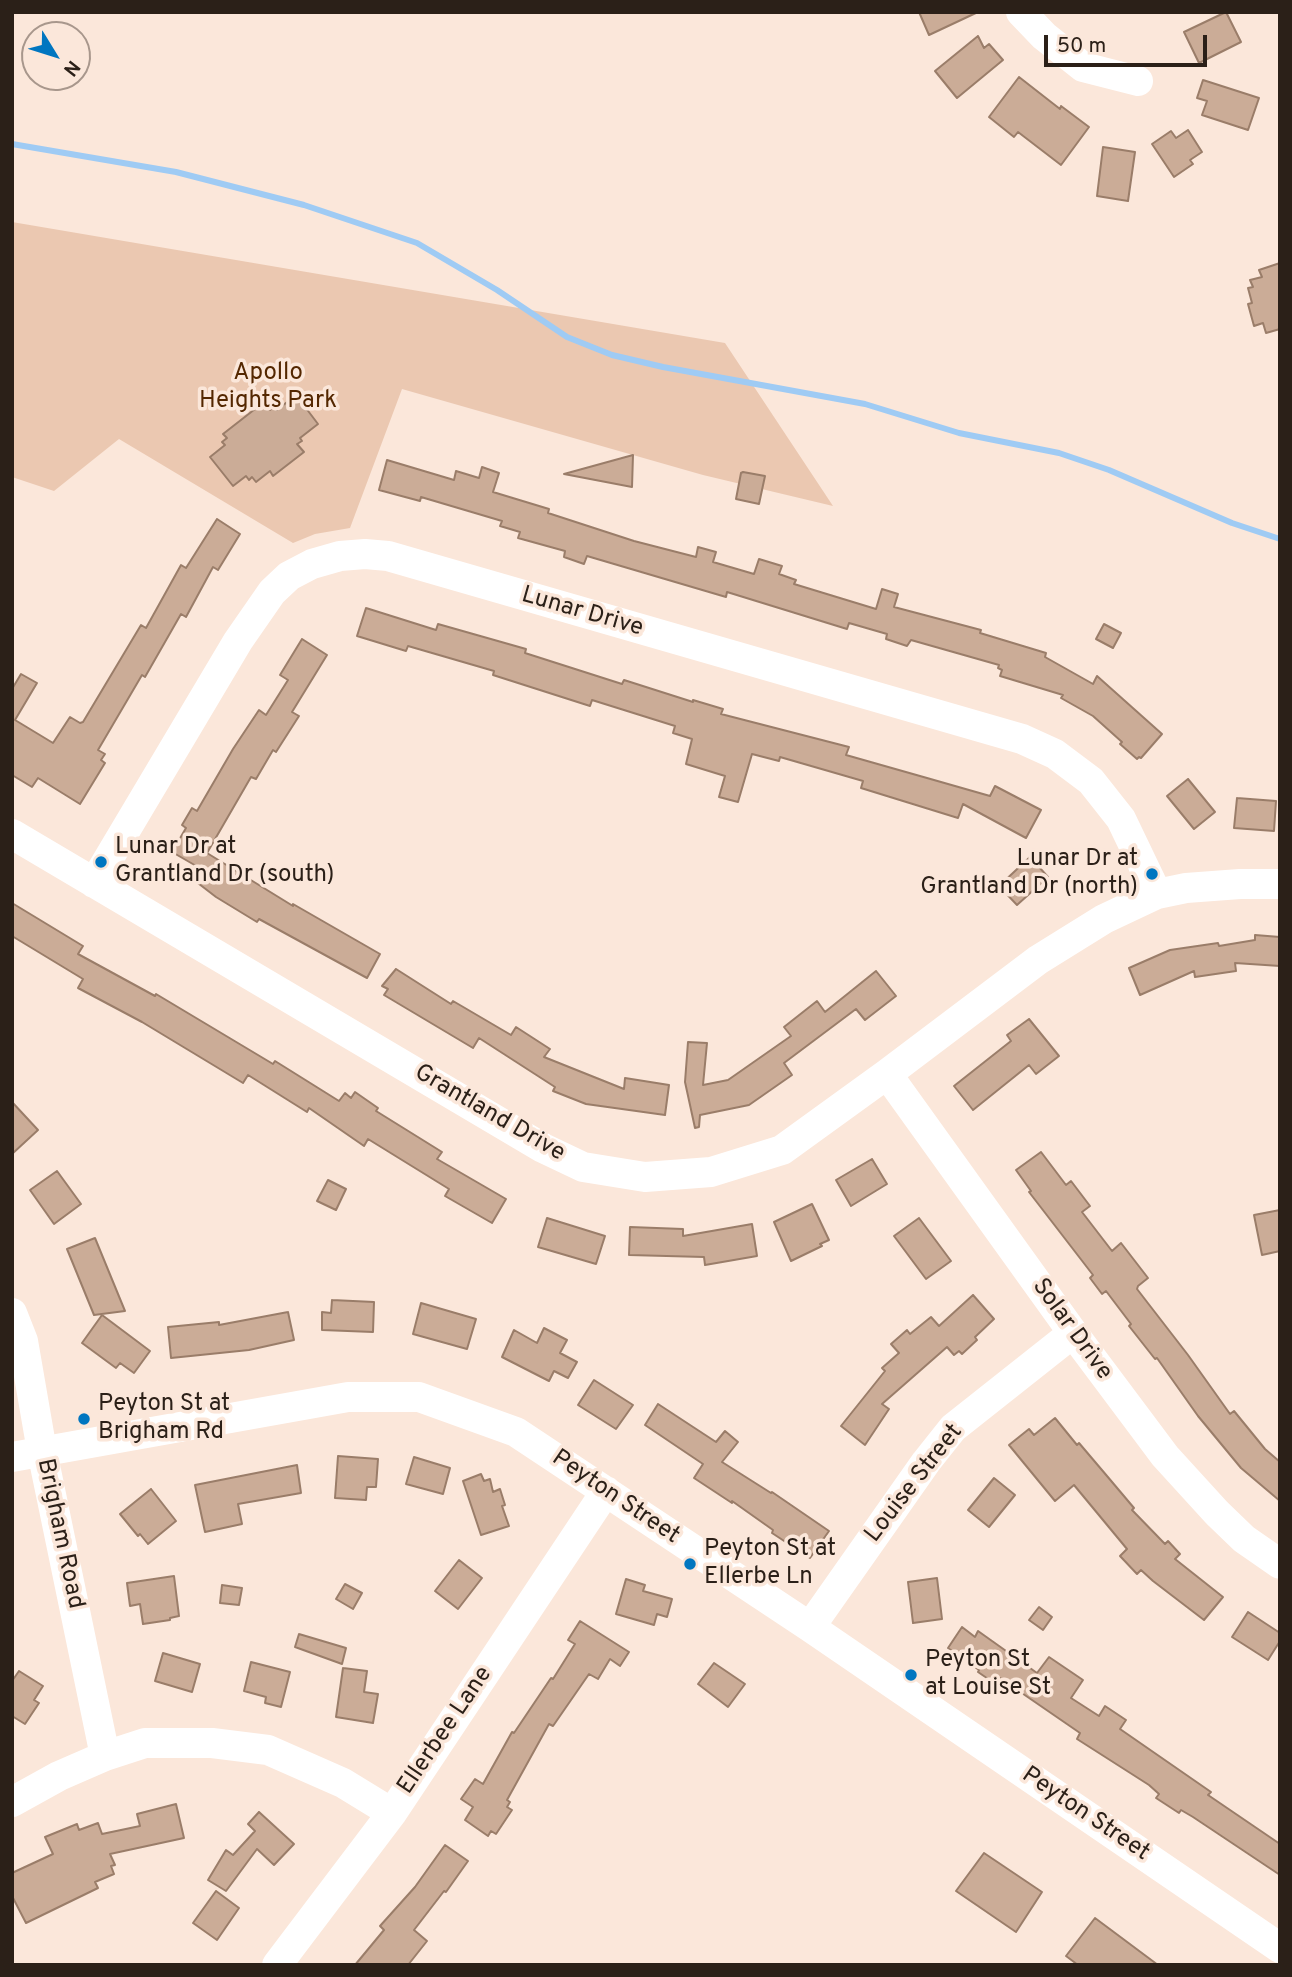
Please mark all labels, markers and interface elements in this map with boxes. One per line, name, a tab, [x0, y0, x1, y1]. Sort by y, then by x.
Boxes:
north arrow	[21, 21, 91, 91]
scale bar	[1047, 21, 1210, 65]
text: 50 m	[1057, 33, 1106, 60]
text: N	[57, 55, 85, 80]
park label: Apollo Heights Park	[199, 360, 337, 416]
street label: Lunar Drive	[518, 582, 646, 644]
place label: Lunar Dr at Grantland Dr (south)	[115, 834, 335, 890]
place label: Lunar Dr at Grantland Dr (north)	[920, 846, 1138, 902]
marker: Lunar Dr at Grantland Dr (south)	[93, 854, 109, 870]
marker: Lunar Dr at Grantland Dr (north)	[1144, 866, 1160, 882]
street label: Grantland Drive	[409, 1059, 569, 1169]
street label: Solar Drive	[1025, 1274, 1117, 1386]
place label: Peyton St at Brigham Rd	[98, 1391, 230, 1447]
marker: Peyton St at Brigham Rd	[76, 1411, 92, 1427]
street label: Louise Street	[860, 1419, 970, 1549]
street label: Peyton Street	[546, 1445, 684, 1551]
street label: Brigham Road	[29, 1456, 89, 1612]
place label: Peyton St at Ellerbe Ln	[704, 1536, 836, 1592]
marker: Peyton St at Ellerbe Ln	[682, 1556, 698, 1572]
place label: Peyton St at Louise St	[925, 1647, 1051, 1703]
street label: Ellerbee Lane	[393, 1662, 499, 1800]
marker: Peyton St at Louise St	[903, 1667, 919, 1683]
street label: Peyton Street	[1016, 1762, 1154, 1868]

